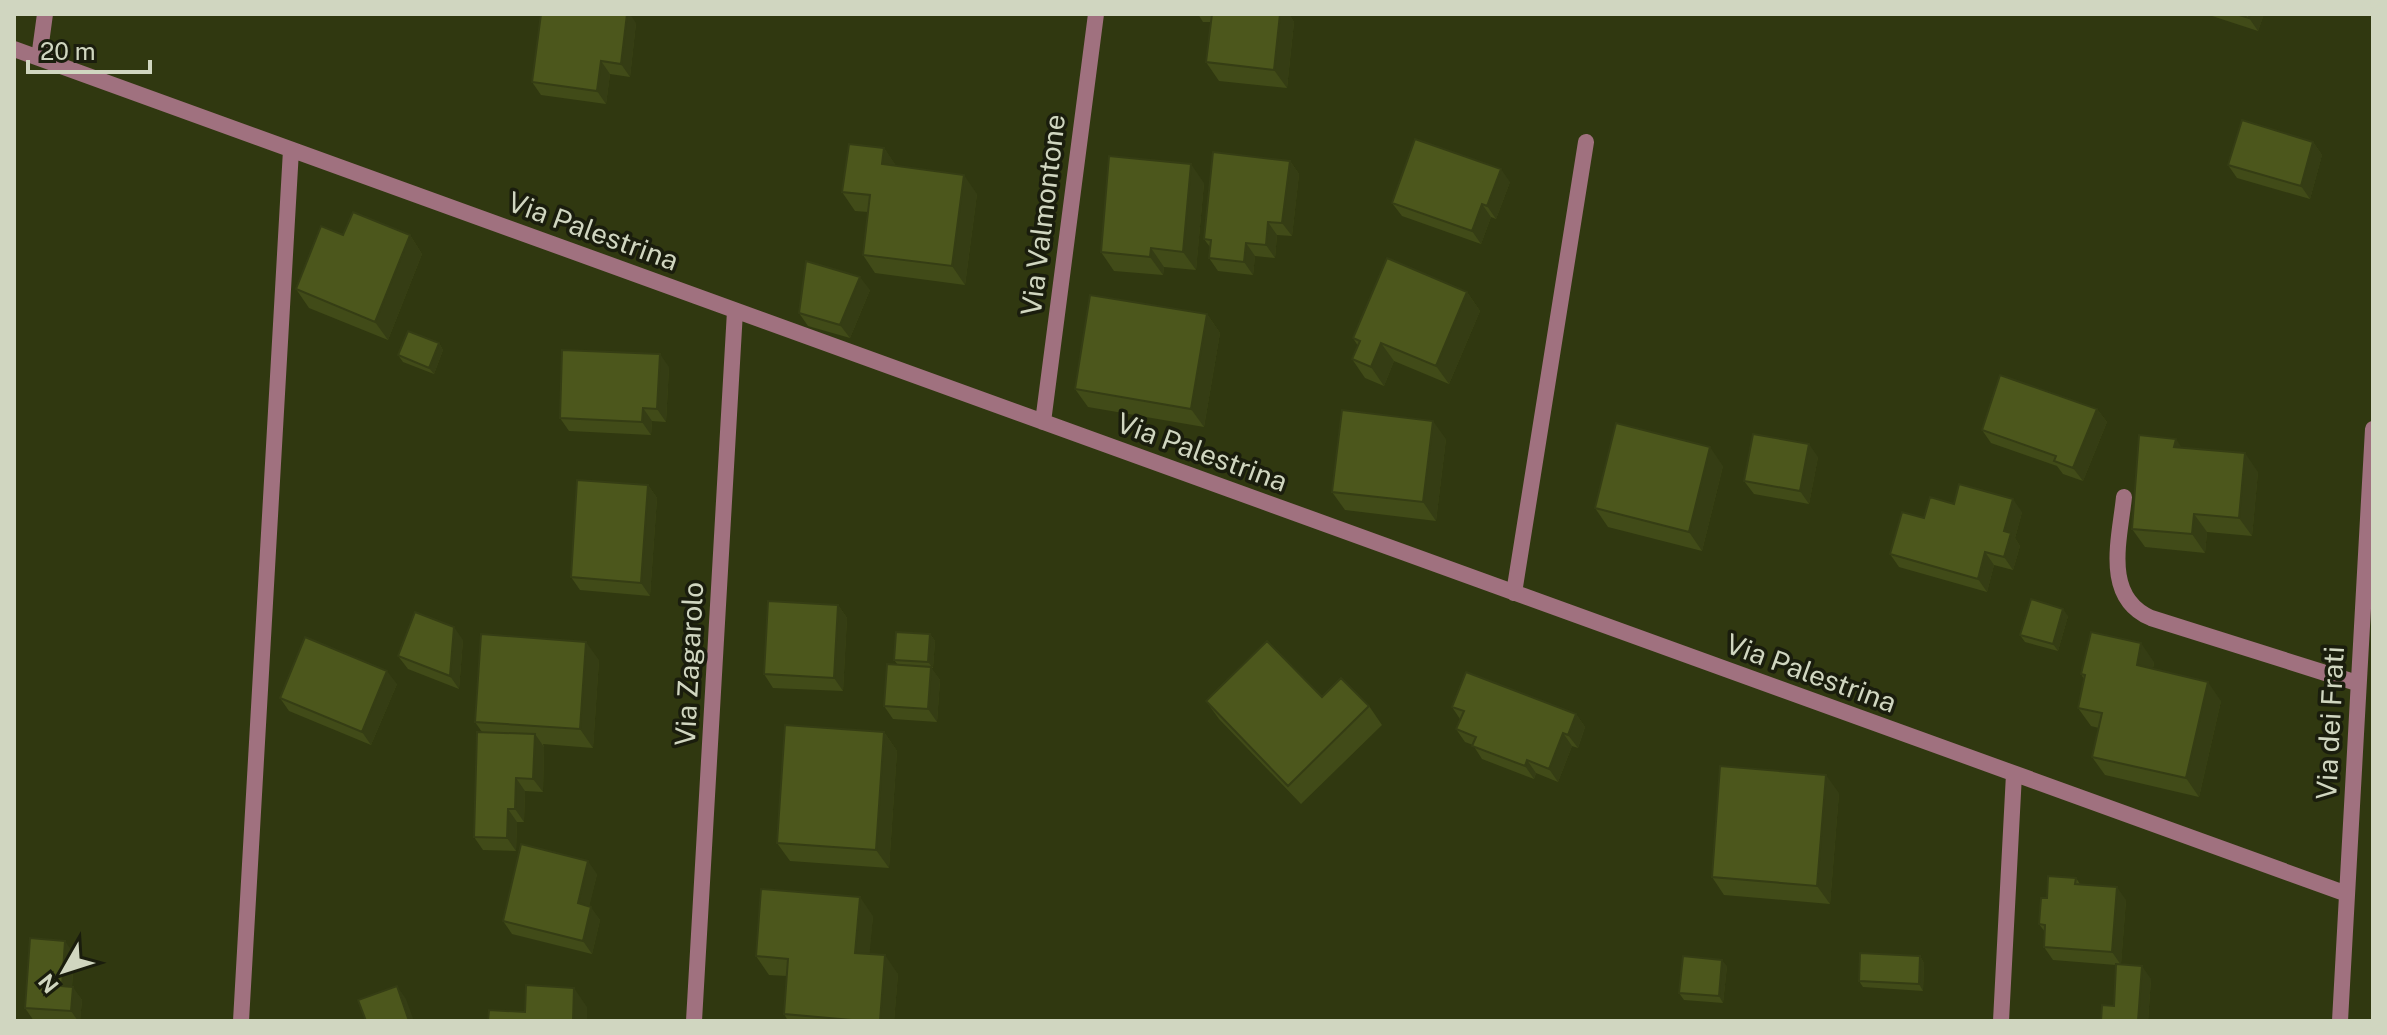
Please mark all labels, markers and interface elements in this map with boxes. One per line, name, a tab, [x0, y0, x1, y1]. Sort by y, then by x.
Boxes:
scale bar	[28, 24, 150, 74]
text: 20 m	[40, 37, 96, 65]
street label: Via Valmontone	[1014, 112, 1071, 318]
street label: Via Palestrina	[503, 184, 683, 277]
street label: Via Palestrina	[1112, 405, 1292, 498]
street label: Via Zagarolo	[668, 581, 709, 747]
street label: Via Palestrina	[1721, 626, 1901, 719]
street label: Via dei Frati	[2309, 645, 2350, 801]
north arrow	[24, 931, 104, 1011]
text: N	[33, 969, 64, 998]

